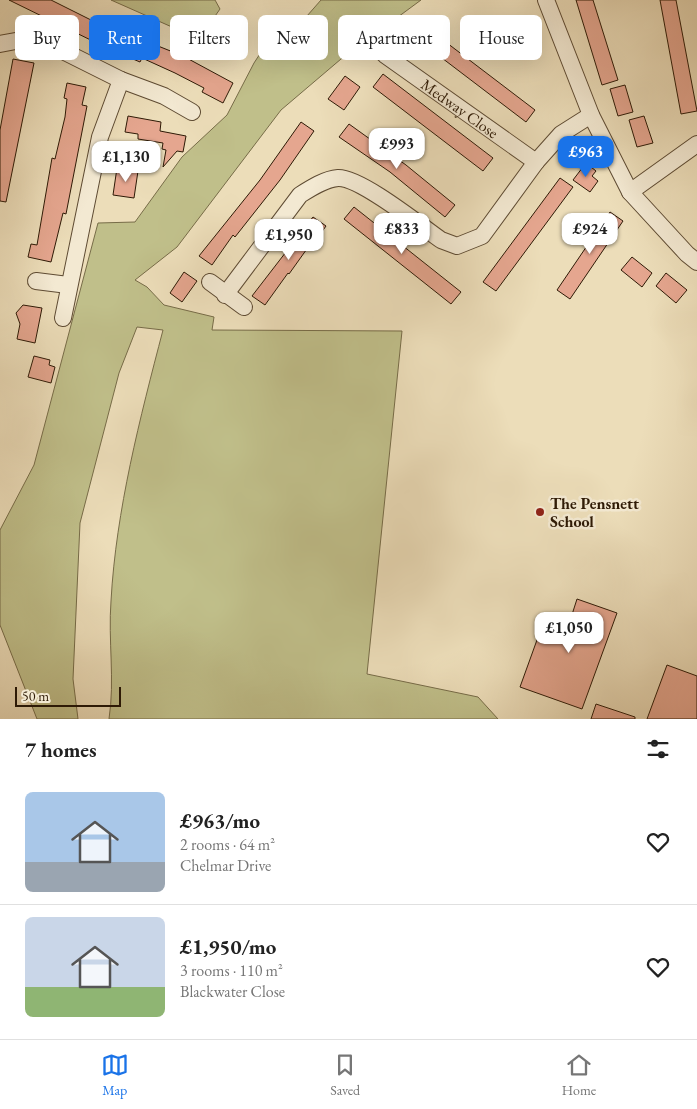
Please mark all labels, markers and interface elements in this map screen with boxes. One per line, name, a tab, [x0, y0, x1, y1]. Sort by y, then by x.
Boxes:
chip: Buy	[15, 15, 79, 60]
chip: Rent	[89, 15, 160, 60]
chip: Filters	[170, 15, 248, 60]
chip: New	[258, 15, 328, 60]
chip: Apartment	[338, 15, 450, 60]
chip: House	[460, 15, 542, 60]
street label: Medway Close	[417, 74, 503, 143]
pin: £993	[367, 128, 427, 170]
text: £993	[380, 133, 414, 154]
pin: £963	[556, 136, 616, 178]
pin: £1,130	[85, 140, 167, 183]
text: £963	[569, 141, 603, 162]
text: £1,130	[103, 146, 149, 167]
pin: £833	[372, 212, 432, 255]
pin: £924	[560, 212, 620, 255]
pin: £1,950	[248, 218, 330, 261]
text: £833	[385, 218, 419, 239]
text: £924	[573, 218, 607, 239]
text: £1,950	[266, 224, 312, 245]
place label: The Pensnett School	[550, 493, 639, 532]
marker: The Pensnett School	[534, 506, 546, 518]
pin: £1,050	[528, 612, 610, 654]
text: £1,050	[546, 617, 592, 638]
scale bar	[15, 684, 121, 707]
text: 50 m	[22, 687, 49, 705]
icon: filters	[644, 735, 672, 763]
text: 7 homes	[25, 736, 97, 763]
text: £963/mo	[180, 807, 260, 834]
icon: home	[65, 812, 125, 872]
icon: heart	[644, 828, 672, 856]
text: 2 rooms · 64 m²	[180, 834, 275, 855]
text: Chelmar Drive	[180, 855, 271, 876]
text: £1,950/mo	[180, 933, 276, 960]
icon: home	[65, 937, 125, 997]
icon: heart	[644, 953, 672, 981]
text: 3 rooms · 110 m²	[180, 960, 283, 981]
text: Blackwater Close	[180, 981, 285, 1002]
tab: Map	[101, 1051, 129, 1099]
tab: Saved	[330, 1051, 360, 1099]
tab: Home	[562, 1051, 596, 1099]

